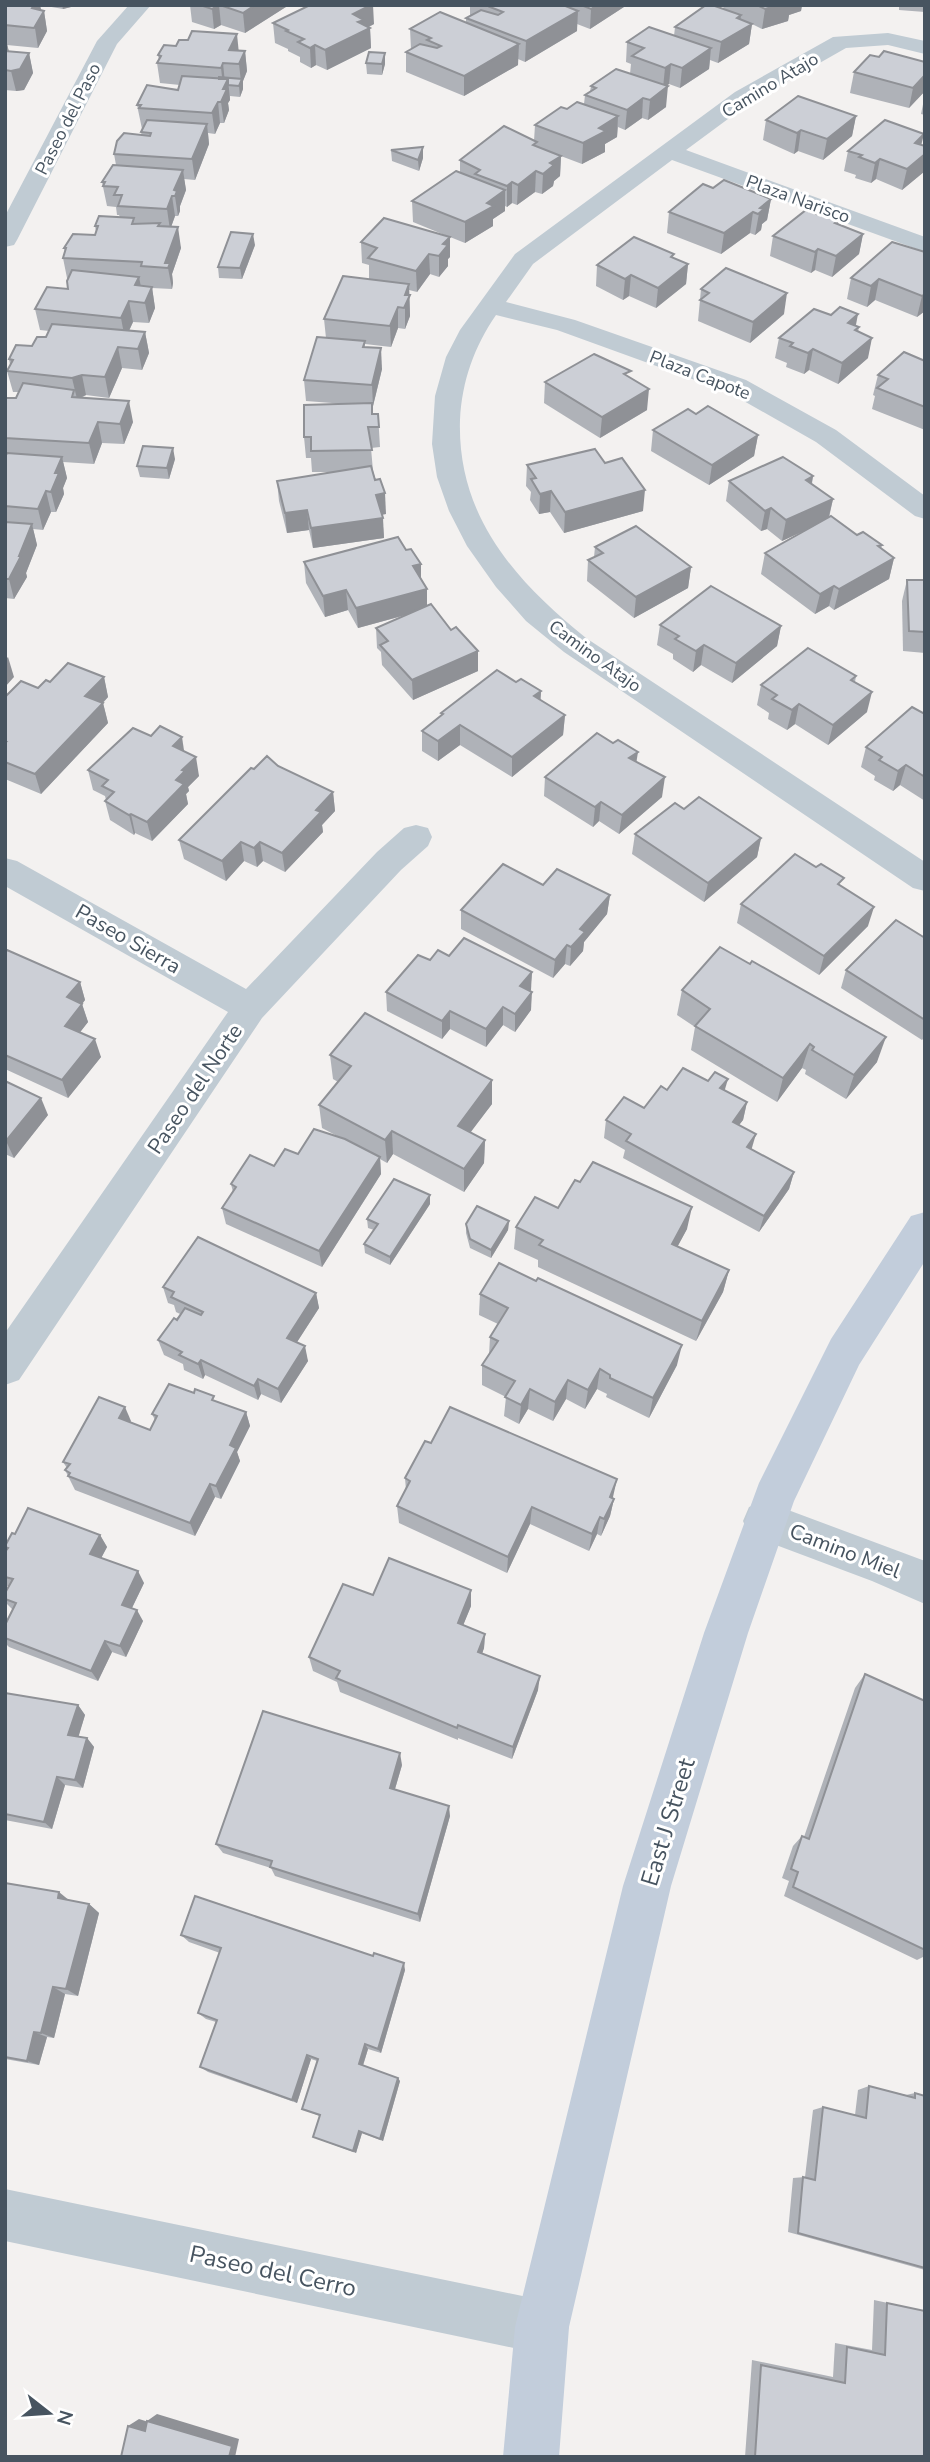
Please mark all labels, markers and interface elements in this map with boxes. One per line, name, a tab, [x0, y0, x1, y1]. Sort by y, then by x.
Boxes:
street label: Camino Atajo	[717, 47, 823, 123]
street label: Paseo del Paso	[29, 59, 107, 179]
street label: Plaza Narisco	[743, 169, 853, 229]
street label: Plaza Capote	[646, 345, 754, 405]
street label: Camino Atajo	[544, 614, 646, 698]
street label: Paseo Sierra	[70, 898, 186, 980]
street label: Paseo del Norte	[141, 1019, 249, 1159]
street label: Camino Miel	[785, 1517, 905, 1585]
street label: East J Street	[633, 1754, 703, 1890]
street label: Paseo del Cerro	[187, 2238, 359, 2304]
north arrow	[14, 2378, 84, 2448]
text: N	[50, 2407, 79, 2428]

